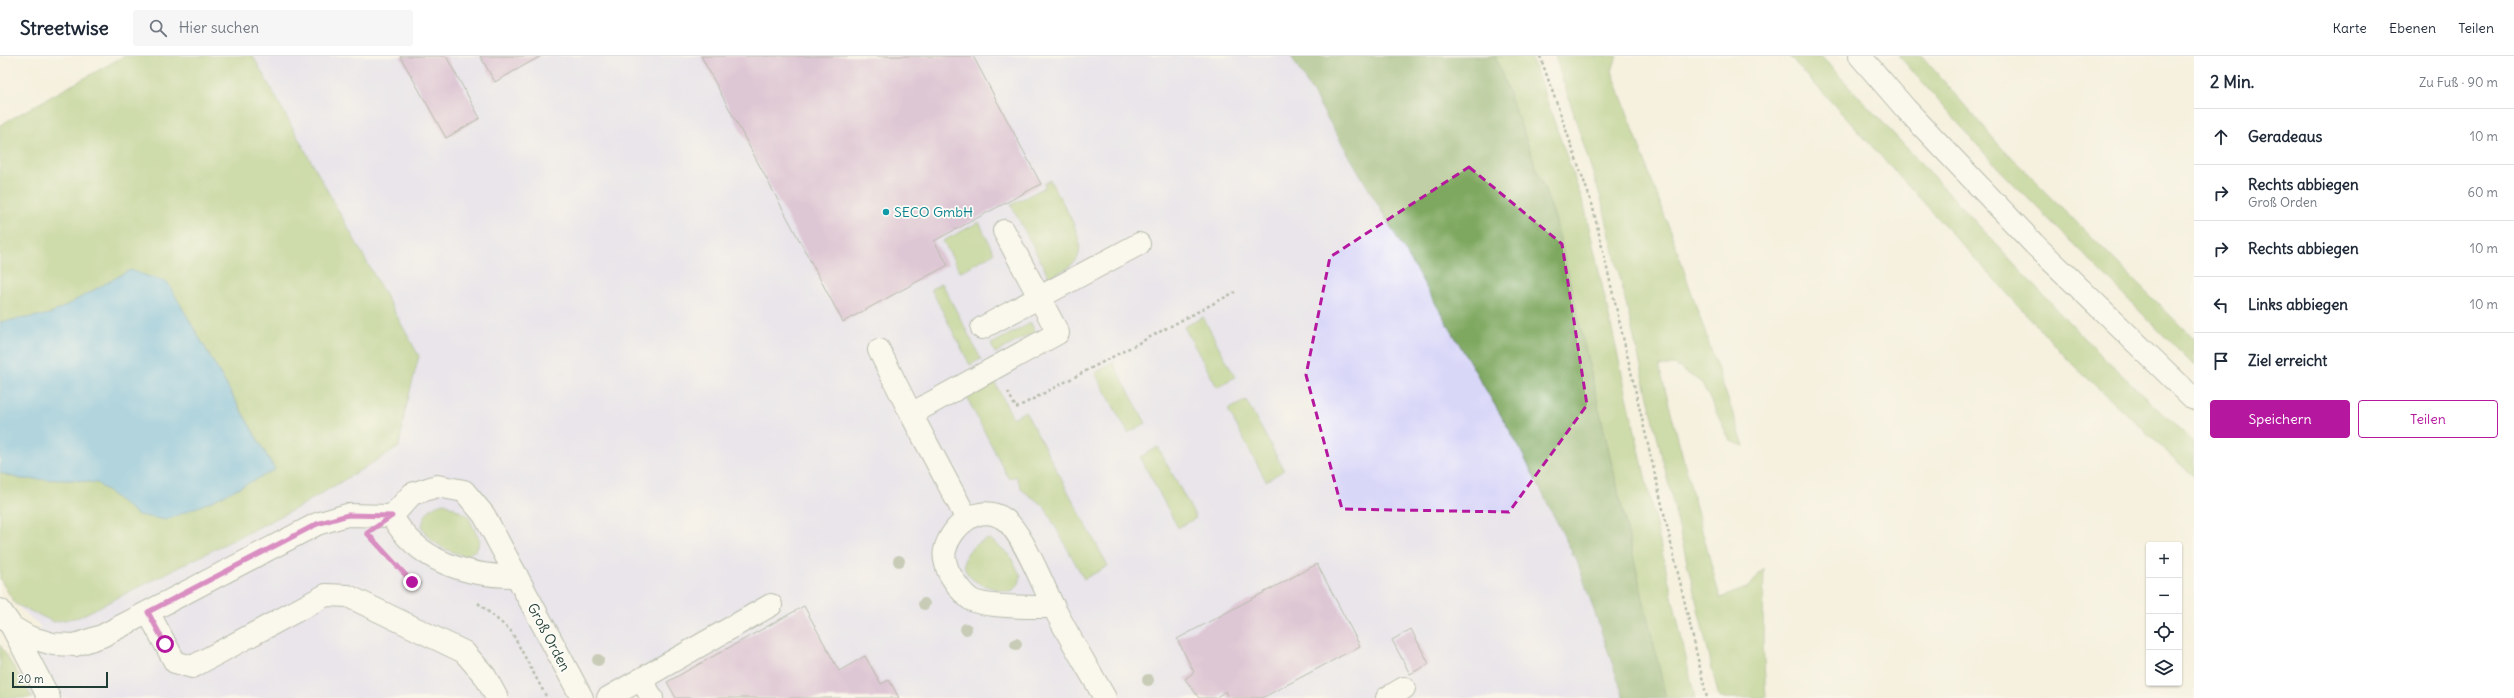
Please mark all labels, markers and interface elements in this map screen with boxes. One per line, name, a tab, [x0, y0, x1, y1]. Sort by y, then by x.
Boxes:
search box	[133, 10, 413, 46]
text: Streetwise	[20, 16, 109, 40]
icon: search	[147, 17, 169, 39]
text: Hier suchen	[179, 18, 259, 37]
text: Karte	[2333, 19, 2367, 37]
text: Ebenen	[2389, 19, 2436, 37]
text: Teilen	[2458, 19, 2494, 37]
text: 2 Min.	[2210, 71, 2254, 93]
text: Zu Fuß · 90 m	[2419, 74, 2498, 91]
icon: ahead	[2210, 126, 2232, 148]
text: Geradeaus	[2248, 127, 2322, 146]
text: 10 m	[2470, 128, 2498, 145]
text: Rechts abbiegen	[2248, 175, 2359, 194]
icon: right	[2210, 182, 2232, 204]
text: 60 m	[2467, 184, 2498, 201]
text: Groß Orden	[2248, 194, 2317, 211]
place label: SECO GmbH	[894, 203, 973, 221]
marker: SECO GmbH	[881, 207, 891, 217]
icon: right	[2210, 238, 2232, 260]
text: Rechts abbiegen	[2248, 239, 2359, 258]
text: 10 m	[2470, 240, 2498, 257]
icon: left	[2210, 294, 2232, 316]
text: Links abbiegen	[2248, 295, 2348, 314]
text: 10 m	[2470, 296, 2498, 313]
icon: arrive	[2210, 350, 2232, 372]
text: Ziel erreicht	[2248, 351, 2327, 370]
button: Speichern	[2210, 400, 2350, 438]
button: Teilen	[2358, 400, 2498, 438]
map controls	[2146, 542, 2182, 686]
button: +	[2146, 542, 2182, 578]
route end	[403, 573, 421, 591]
button: −	[2146, 578, 2182, 614]
street label: Groß Orden	[524, 600, 574, 674]
button: locate	[2146, 614, 2182, 650]
route start	[156, 635, 174, 653]
button: layers	[2146, 650, 2182, 686]
scale bar	[12, 670, 108, 689]
text: 20 m	[18, 672, 44, 686]

